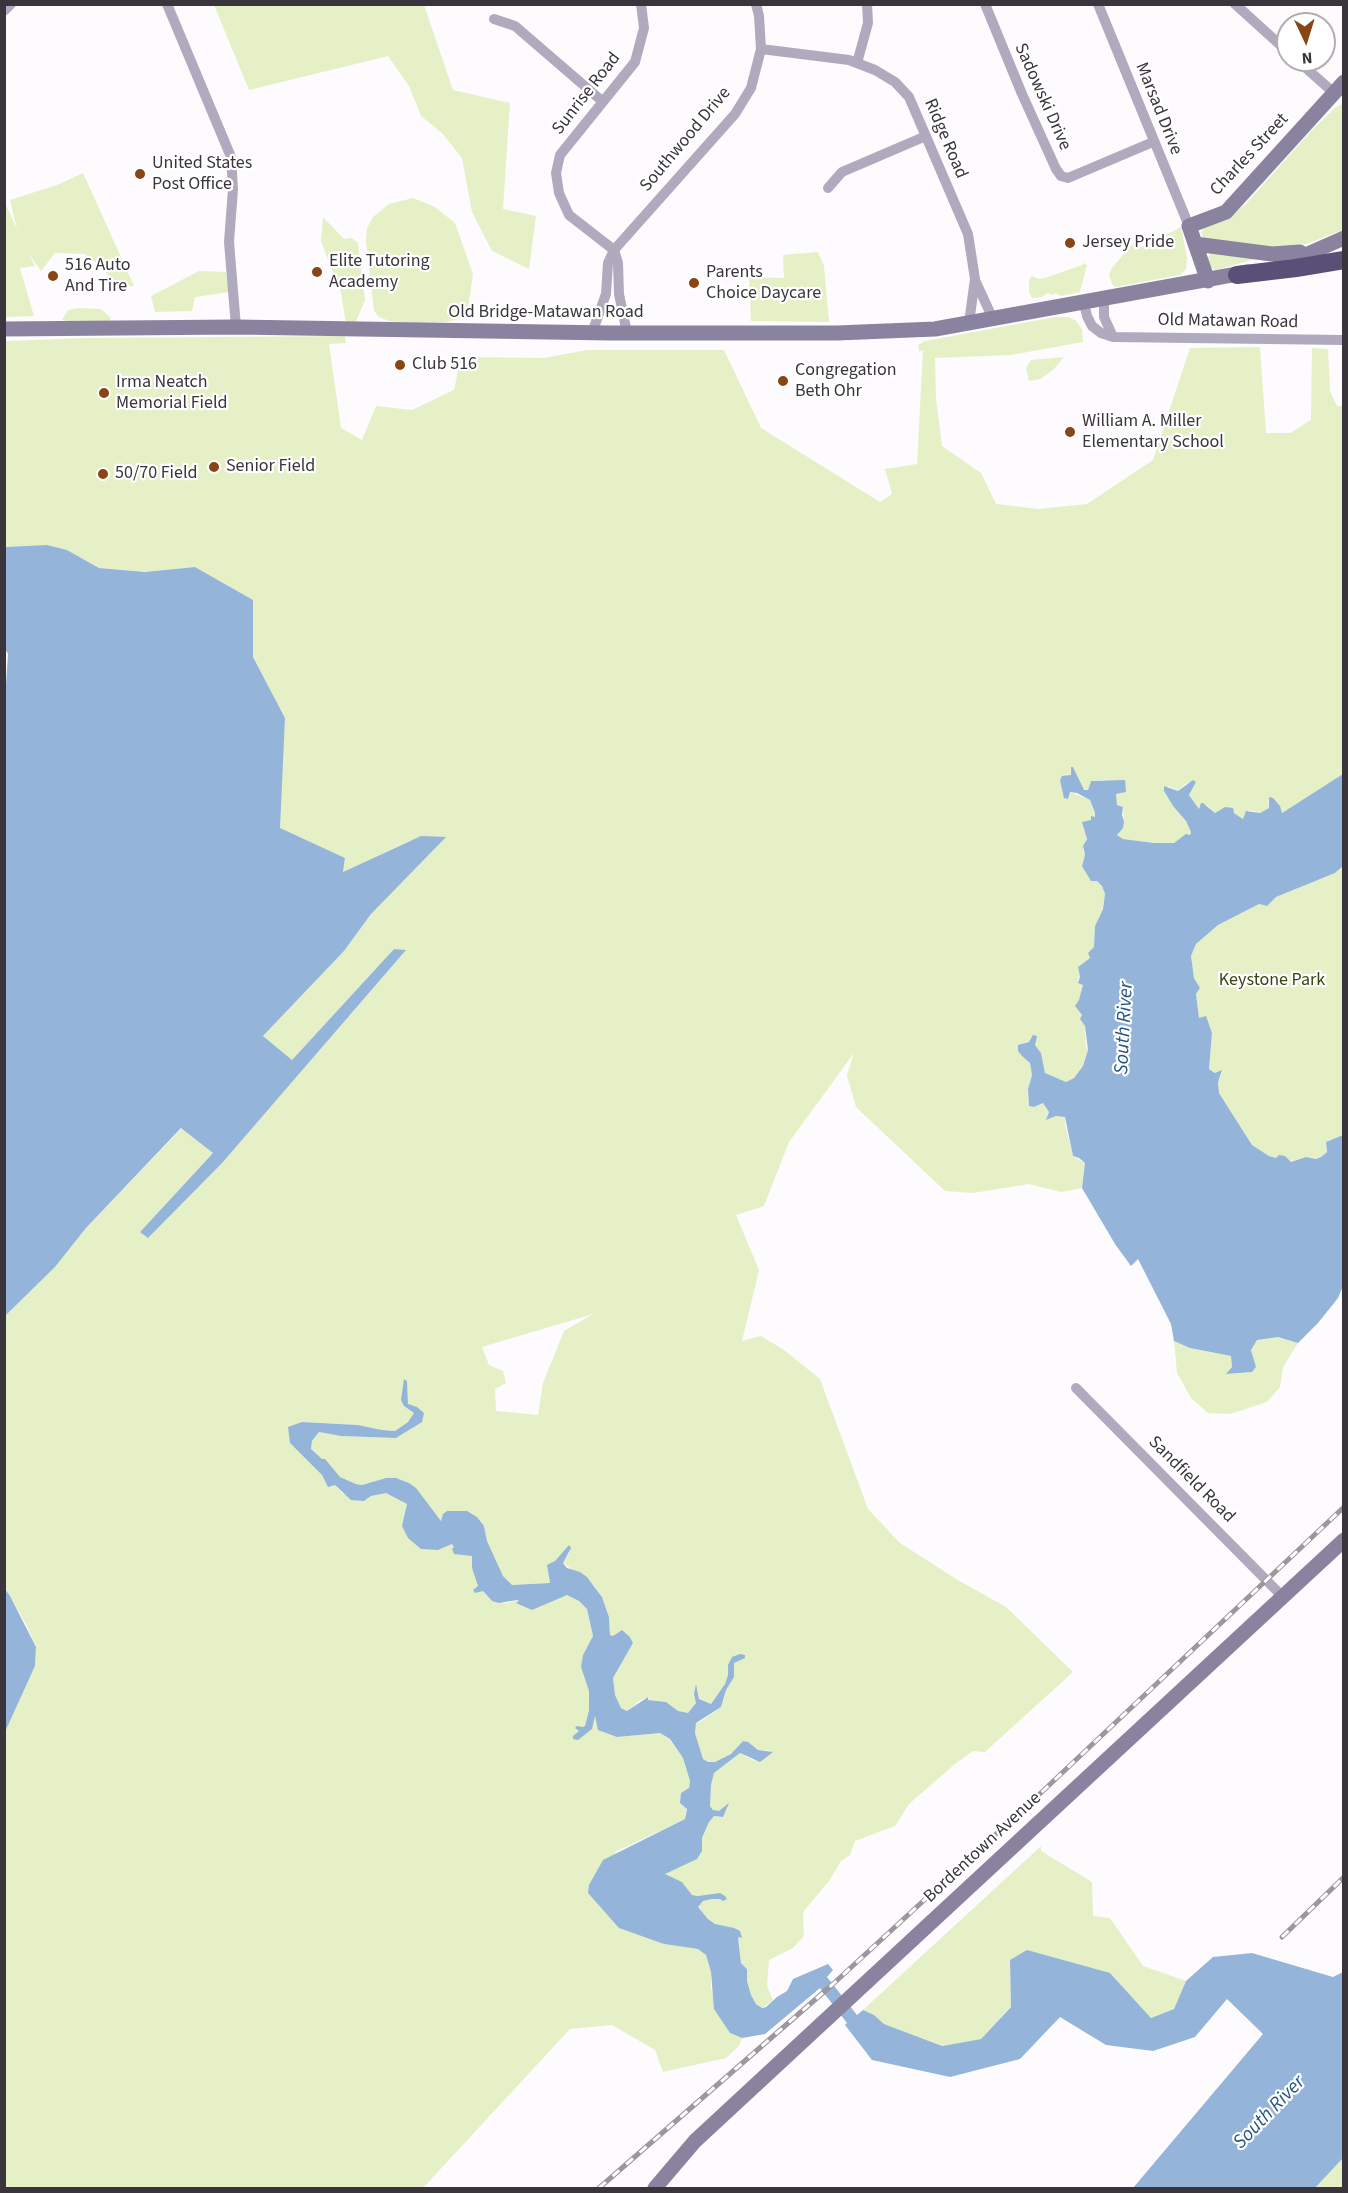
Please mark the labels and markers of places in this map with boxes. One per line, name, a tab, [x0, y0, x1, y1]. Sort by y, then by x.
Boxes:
place label: United States Post Office	[152, 153, 252, 195]
marker: United States Post Office	[133, 167, 147, 181]
place label: Jersey Pride	[1082, 232, 1174, 254]
marker: Jersey Pride	[1063, 236, 1077, 250]
place label: Elite Tutoring Academy	[329, 251, 430, 294]
place label: 516 Auto And Tire	[65, 255, 130, 298]
place label: Parents Choice Daycare	[706, 262, 821, 304]
marker: Elite Tutoring Academy	[310, 265, 324, 279]
marker: 516 Auto And Tire	[46, 269, 60, 283]
marker: Parents Choice Daycare	[687, 276, 701, 290]
place label: Club 516	[412, 354, 477, 376]
marker: Club 516	[393, 358, 407, 372]
place label: Congregation Beth Ohr	[795, 360, 896, 403]
place label: Irma Neatch Memorial Field	[116, 372, 227, 415]
marker: Congregation Beth Ohr	[776, 374, 790, 388]
marker: Irma Neatch Memorial Field	[97, 386, 111, 400]
place label: William A. Miller Elementary School	[1082, 411, 1224, 454]
marker: William A. Miller Elementary School	[1063, 425, 1077, 439]
place label: Senior Field	[226, 456, 315, 478]
marker: Senior Field	[207, 460, 221, 474]
place label: 50/70 Field	[115, 463, 198, 485]
marker: 50/70 Field	[96, 467, 110, 481]

